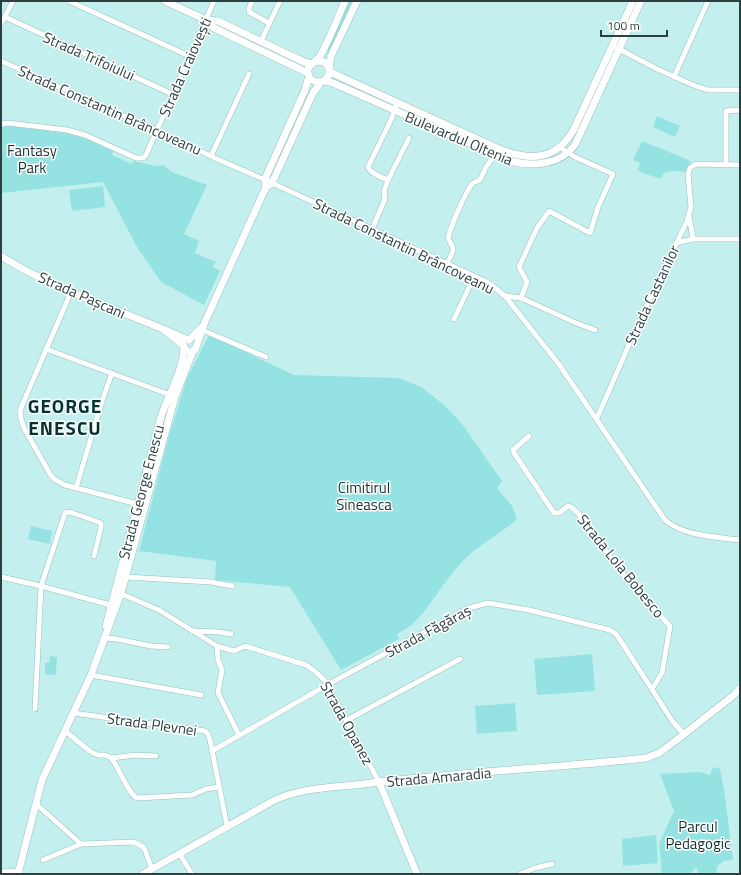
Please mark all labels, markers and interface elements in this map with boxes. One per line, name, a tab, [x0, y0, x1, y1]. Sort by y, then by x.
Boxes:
scale bar	[601, 12, 667, 38]
street label: Strada Craiovești	[153, 14, 217, 120]
text: 100 m	[607, 16, 640, 35]
street label: Strada Trifoiului	[39, 25, 139, 87]
street label: Strada Constantin Brâncoveanu	[15, 59, 205, 161]
street label: Bulevardul Oltenia	[401, 105, 517, 171]
park label: Fantasy Park	[7, 139, 57, 179]
street label: Strada Constantin Brâncoveanu	[310, 192, 498, 300]
street label: Strada Castanilor	[619, 241, 685, 349]
street label: Strada Pașcani	[35, 265, 129, 325]
district label: GEORGE ENESCU	[28, 391, 102, 442]
street label: Strada George Enescu	[112, 422, 170, 562]
park label: Cimitirul Sineasca	[336, 476, 392, 516]
street label: Strada Lola Bobesco	[572, 509, 670, 623]
street label: Strada Făgăraș	[381, 599, 475, 663]
street label: Strada Opanez	[315, 677, 380, 769]
street label: Strada Plevnei	[106, 706, 198, 742]
street label: Strada Amaradia	[386, 761, 493, 793]
park label: Parcul Pedagogic	[665, 815, 731, 855]

